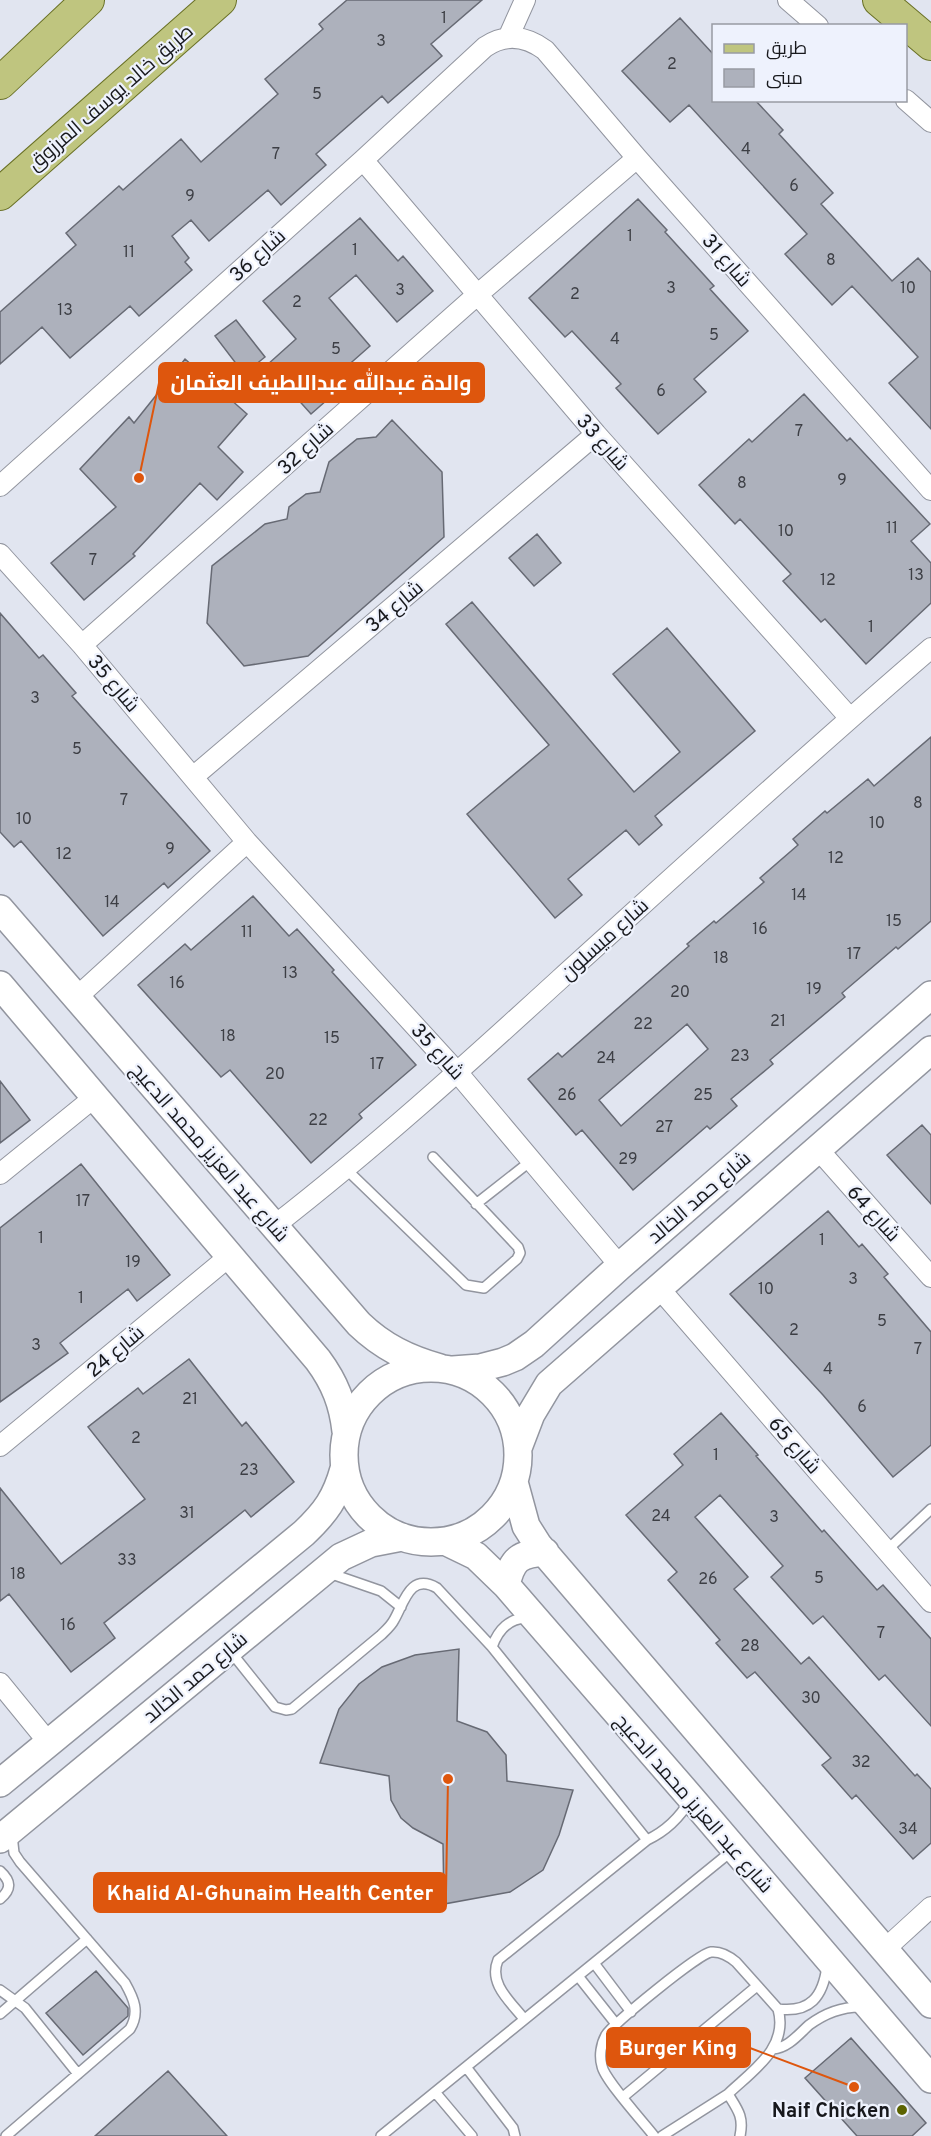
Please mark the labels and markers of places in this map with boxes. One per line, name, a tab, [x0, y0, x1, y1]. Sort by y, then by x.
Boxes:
callout: والدة عبدالله عبداللطيف العثمان	[159, 363, 484, 402]
callout: Khalid Al-Ghunaim Health Center	[94, 1873, 446, 1912]
callout: Burger King	[607, 2028, 750, 2067]
place label: Naif Chicken	[772, 2099, 890, 2125]
marker: Naif Chicken	[895, 2103, 909, 2117]

